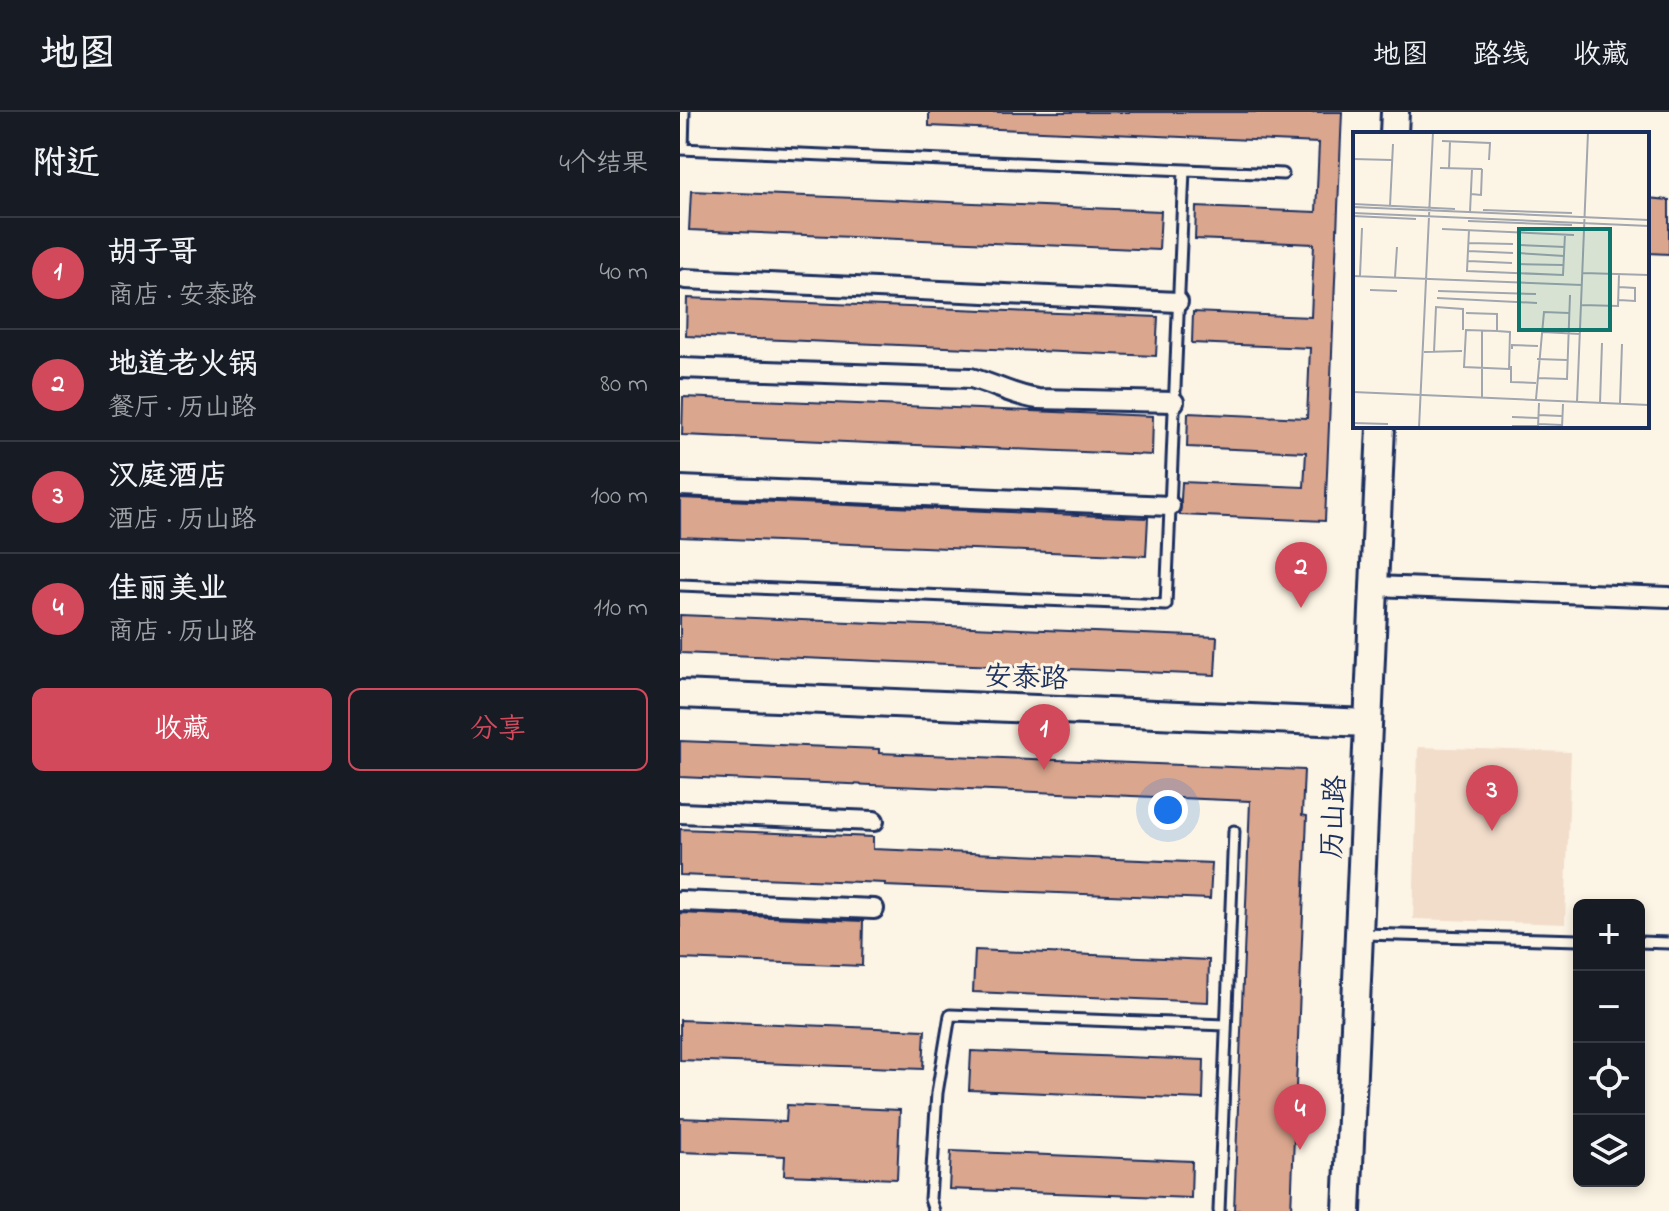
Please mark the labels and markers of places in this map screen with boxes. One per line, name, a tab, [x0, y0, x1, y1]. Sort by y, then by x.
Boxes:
pin: 2	[1275, 542, 1327, 608]
pin: 1	[1018, 704, 1070, 770]
pin: 3	[1466, 765, 1518, 831]
pin: 4	[1274, 1084, 1326, 1150]

